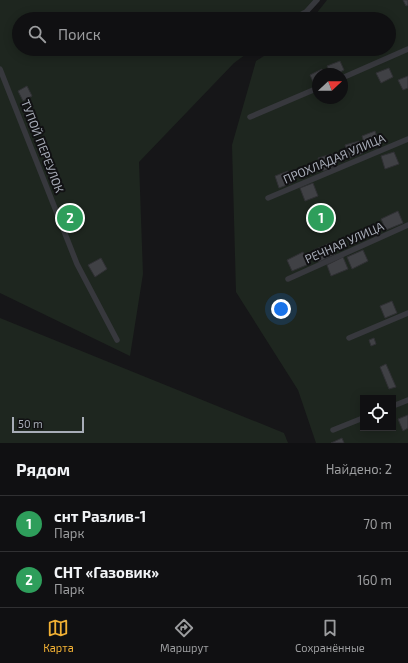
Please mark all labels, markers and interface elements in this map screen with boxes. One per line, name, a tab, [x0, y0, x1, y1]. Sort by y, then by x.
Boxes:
search box	[12, 12, 396, 56]
icon: search	[26, 23, 48, 45]
text: Поиск	[58, 25, 101, 43]
north arrow	[312, 68, 348, 104]
street label: ТУПОЙ ПЕРЕУЛОК	[19, 97, 67, 195]
street label: ПРОХЛАДАЯ УЛИЦА	[281, 130, 388, 186]
pin: 2	[57, 203, 83, 233]
pin: 1	[308, 203, 334, 233]
street label: РЕЧНАЯ УЛИЦА	[302, 218, 386, 266]
your location	[271, 299, 291, 319]
map controls	[360, 395, 396, 431]
button: locate	[360, 395, 396, 431]
scale bar	[12, 415, 84, 434]
text: 50 m	[18, 417, 43, 430]
text: Рядом	[16, 459, 70, 479]
text: Найдено: 2	[326, 461, 392, 477]
text: снт Разлив-1	[54, 507, 146, 525]
text: 1	[26, 516, 32, 532]
text: 70 m	[363, 516, 392, 532]
text: Парк	[54, 525, 84, 541]
text: СНТ «Газовик»	[54, 563, 159, 581]
text: 2	[25, 572, 33, 588]
text: 160 m	[357, 572, 392, 588]
text: Парк	[54, 581, 84, 597]
tab: Карта	[43, 617, 74, 654]
tab: Маршрут	[160, 617, 209, 654]
tab: Сохранённые	[295, 617, 365, 654]

